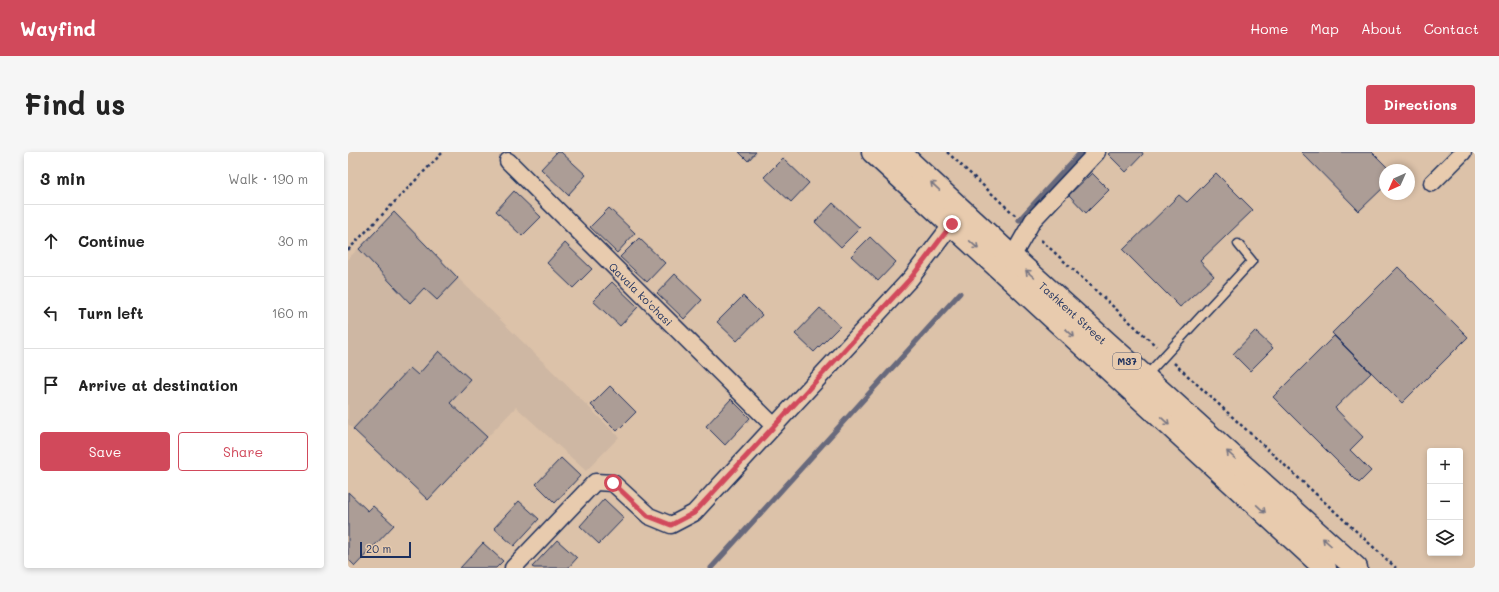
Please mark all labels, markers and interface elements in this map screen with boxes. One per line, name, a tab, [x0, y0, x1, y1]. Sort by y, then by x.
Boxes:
text: Wayfind	[20, 16, 96, 41]
text: Home	[1250, 19, 1288, 38]
text: Map	[1310, 19, 1339, 38]
text: About	[1361, 19, 1402, 38]
text: Contact	[1424, 19, 1479, 38]
button: Directions	[1366, 85, 1475, 124]
text: Find us	[24, 86, 125, 122]
north arrow	[1379, 164, 1415, 200]
text: 3 min	[40, 167, 85, 189]
text: Walk · 190 m	[228, 170, 308, 187]
one-way arrow	[930, 181, 940, 190]
route end	[943, 215, 961, 233]
icon: ahead	[40, 230, 62, 252]
text: Continue	[78, 231, 145, 251]
text: 30 m	[278, 232, 308, 249]
one-way arrow	[969, 240, 979, 249]
street label: Qavala ko'chasi	[606, 259, 676, 329]
one-way arrow	[1026, 270, 1036, 279]
street label: Tashkent Street	[1036, 278, 1111, 347]
icon: left	[40, 302, 62, 324]
text: Turn left	[78, 303, 143, 323]
text: 160 m	[272, 304, 308, 321]
one-way arrow	[1064, 328, 1074, 337]
road number: M37	[1113, 353, 1141, 369]
icon: arrive	[40, 374, 62, 396]
text: Arrive at destination	[78, 375, 238, 395]
one-way arrow	[1160, 416, 1170, 426]
button: Save	[40, 432, 170, 471]
button: Share	[178, 432, 308, 471]
map controls	[1427, 448, 1463, 556]
button: +	[1427, 448, 1463, 484]
one-way arrow	[1226, 450, 1236, 459]
route start	[604, 474, 622, 492]
button: −	[1427, 484, 1463, 520]
one-way arrow	[1256, 504, 1266, 514]
button: layers	[1427, 520, 1463, 556]
one-way arrow	[1323, 538, 1333, 547]
scale bar	[360, 540, 411, 559]
text: 20 m	[366, 541, 391, 556]

